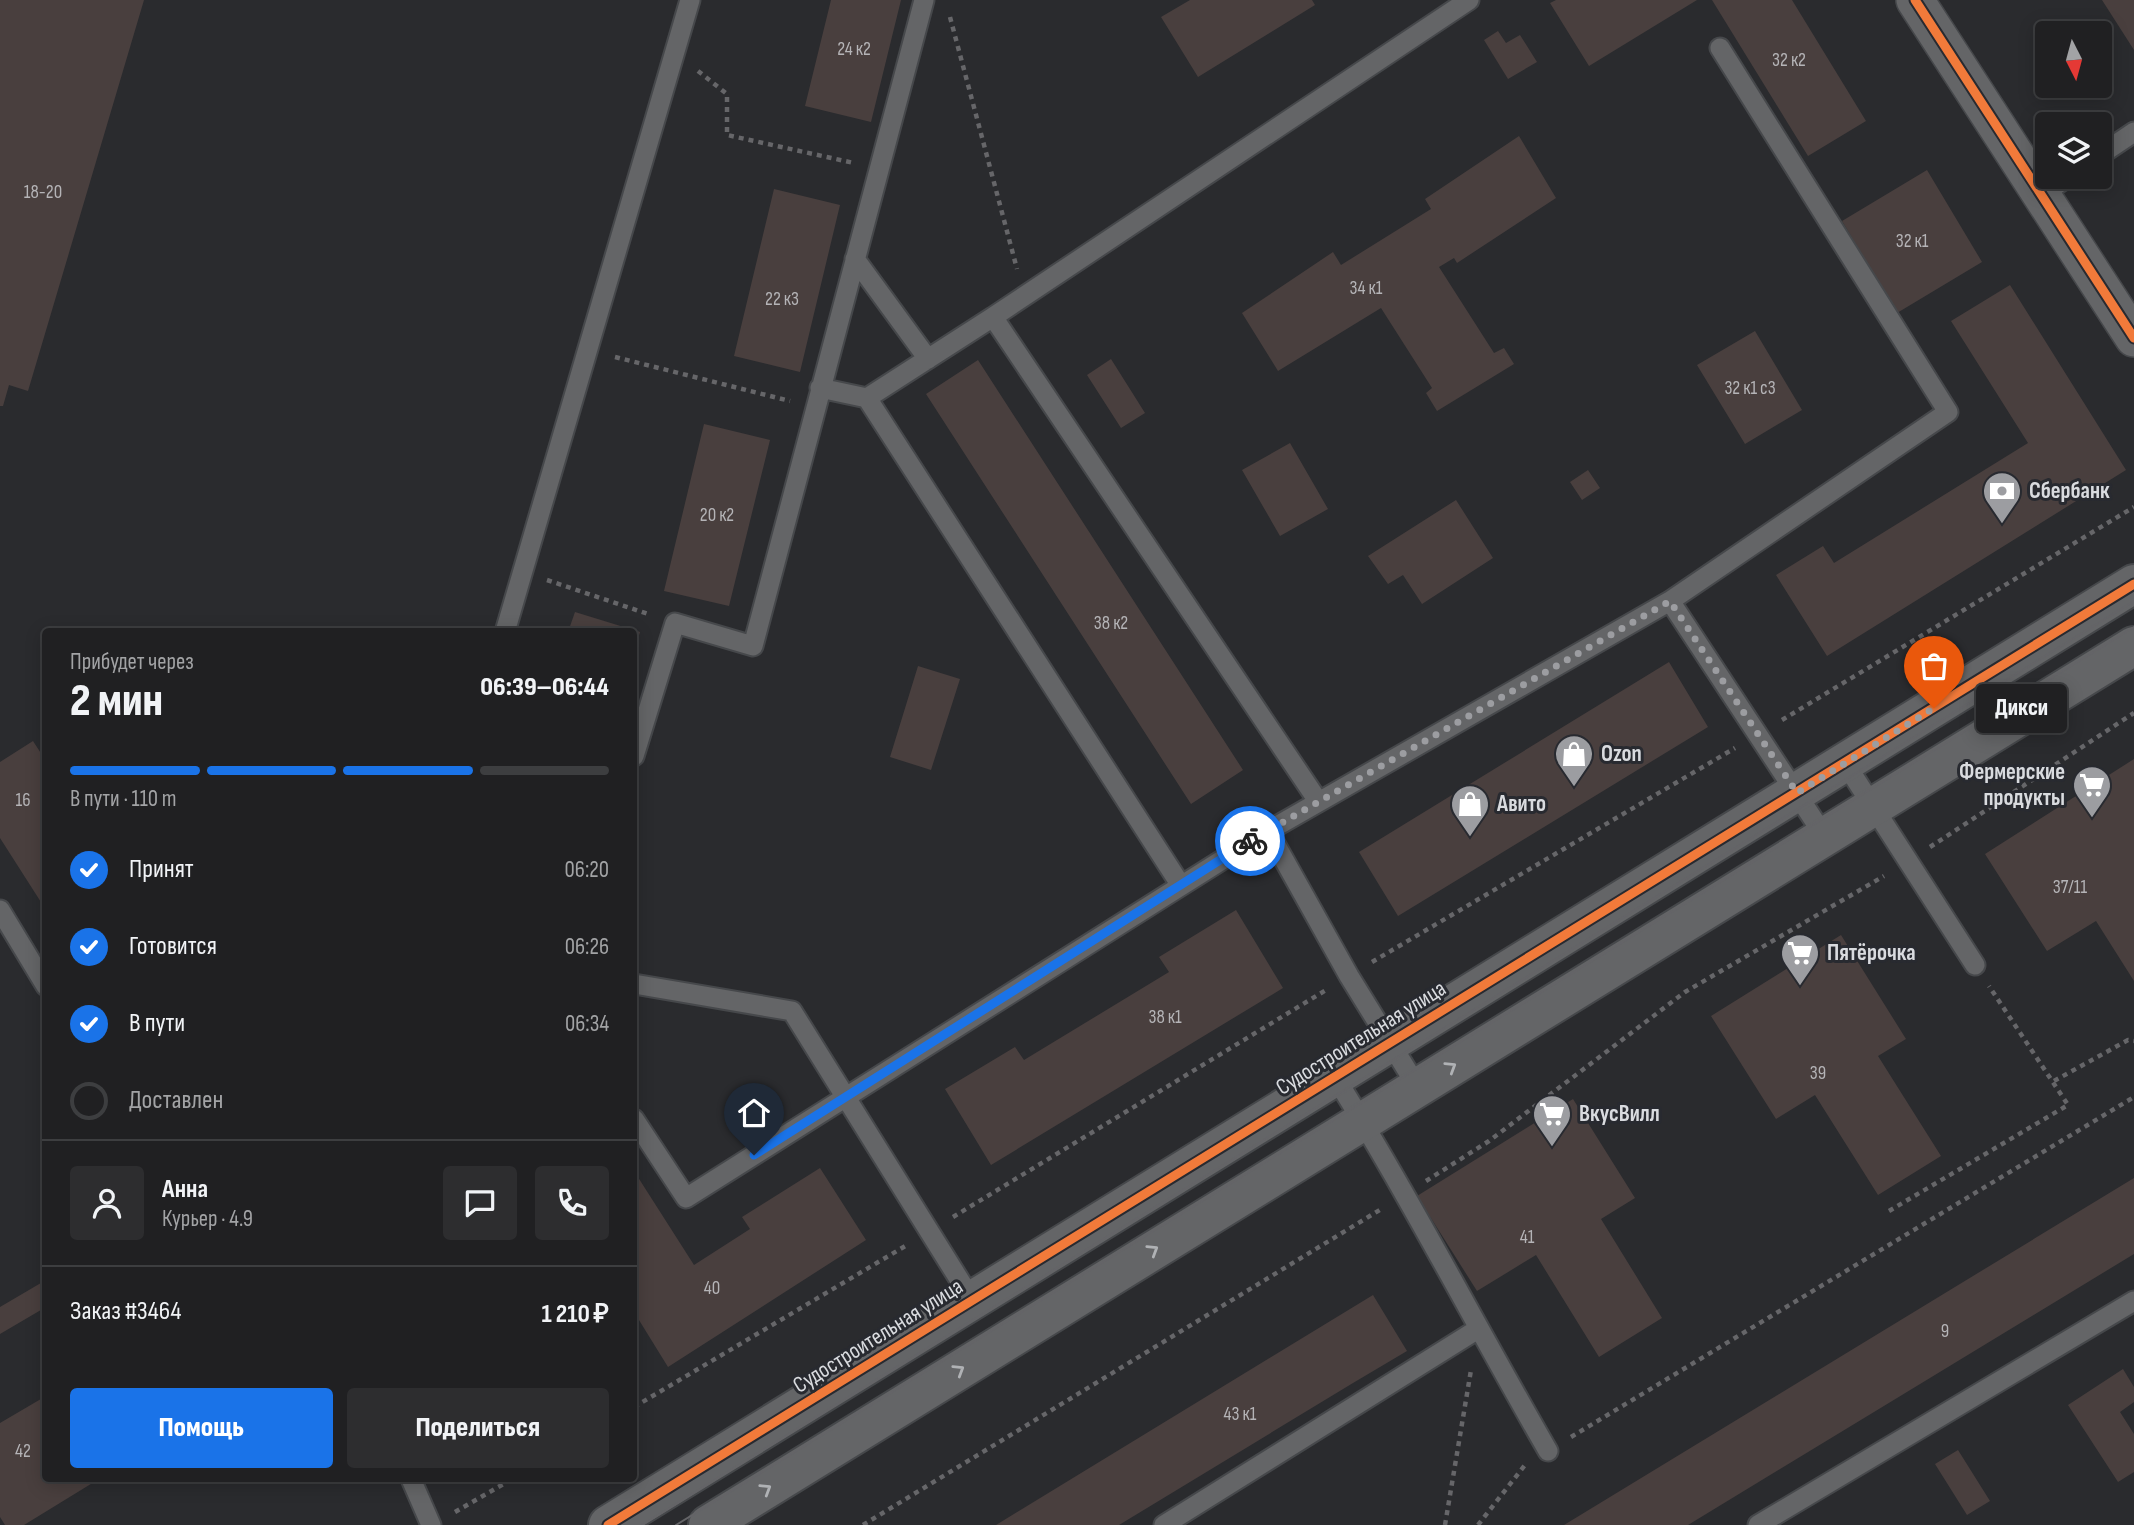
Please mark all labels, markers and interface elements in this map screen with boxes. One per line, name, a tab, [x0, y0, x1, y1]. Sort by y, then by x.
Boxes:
north arrow	[2035, 21, 2112, 98]
map controls	[2035, 21, 2112, 189]
house number: 24 к2	[837, 38, 871, 61]
house number: 32 к2	[1772, 49, 1806, 72]
button: layers	[2035, 112, 2112, 189]
house number: 18-20	[24, 181, 62, 204]
house number: 32 к1	[1896, 230, 1929, 253]
house number: 34 к1	[1350, 277, 1383, 300]
house number: 22 к3	[765, 288, 799, 311]
house number: 32 к1 с3	[1724, 377, 1776, 400]
bank icon: Сбербанк	[1981, 470, 2023, 525]
place label: Сбербанк	[2029, 477, 2110, 505]
house number: 20 к2	[700, 504, 734, 527]
house number: 38 к2	[1094, 612, 1128, 635]
pin	[1904, 636, 1964, 708]
icon: bag	[1915, 647, 1953, 685]
text: Прибудет через	[70, 648, 194, 676]
text: 06:39–06:44	[480, 672, 609, 703]
text: 2 мин	[70, 674, 163, 729]
callout: Дикси	[1976, 684, 2067, 732]
text: Дикси	[1995, 694, 2048, 722]
shop icon: Ozon	[1553, 733, 1595, 788]
place label: Ozon	[1601, 740, 1642, 768]
place label: Фермерские продукты	[1959, 758, 2065, 812]
supermarket icon: Фермерские продукты	[2071, 764, 2113, 819]
shop icon: Авито	[1449, 783, 1491, 838]
text: В пути · 110 m	[70, 785, 176, 813]
house number: 16	[16, 789, 30, 812]
place label: Авито	[1496, 790, 1546, 818]
courier	[1215, 806, 1285, 876]
icon: bike	[1231, 822, 1269, 860]
icon: check	[70, 851, 108, 889]
text: Принят	[129, 854, 194, 885]
text: 06:20	[565, 856, 609, 884]
house number: 37/11	[2053, 876, 2087, 899]
icon: check	[70, 928, 108, 966]
text: Готовится	[129, 931, 217, 962]
supermarket icon: Пятёрочка	[1779, 932, 1821, 987]
text: 06:26	[565, 933, 609, 961]
place label: Пятёрочка	[1827, 939, 1916, 967]
street label: Судостроительная улица	[1271, 974, 1451, 1102]
icon: check	[70, 1005, 108, 1043]
house number: 38 к1	[1148, 1006, 1182, 1029]
text: В пути	[129, 1008, 185, 1039]
text: 06:34	[565, 1010, 609, 1038]
one-way arrow	[1443, 1062, 1456, 1075]
house number: 39	[1810, 1062, 1826, 1085]
pin	[724, 1083, 784, 1155]
text: Доставлен	[129, 1085, 223, 1116]
supermarket icon: ВкусВилл	[1531, 1093, 1573, 1148]
icon: home	[735, 1094, 773, 1132]
place label: ВкусВилл	[1579, 1100, 1660, 1128]
button: person	[70, 1166, 144, 1240]
button: chat	[443, 1166, 517, 1240]
button: phone	[535, 1166, 609, 1240]
text: Анна	[162, 1174, 208, 1205]
text: Курьер · 4.9	[162, 1205, 253, 1233]
house number: 41	[1520, 1226, 1535, 1249]
one-way arrow	[1145, 1246, 1158, 1259]
street label: Судостроительная улица	[788, 1272, 968, 1400]
house number: 40	[704, 1277, 720, 1300]
text: Заказ #3464	[70, 1296, 181, 1327]
text: 1 210 ₽	[542, 1299, 609, 1330]
house number: 9	[1941, 1320, 1949, 1343]
one-way arrow	[952, 1365, 965, 1378]
button: Помощь	[70, 1388, 333, 1468]
button: Поделиться	[347, 1388, 609, 1468]
house number: 43 к1	[1224, 1403, 1257, 1426]
house number: 42	[15, 1440, 31, 1463]
one-way arrow	[758, 1485, 771, 1498]

